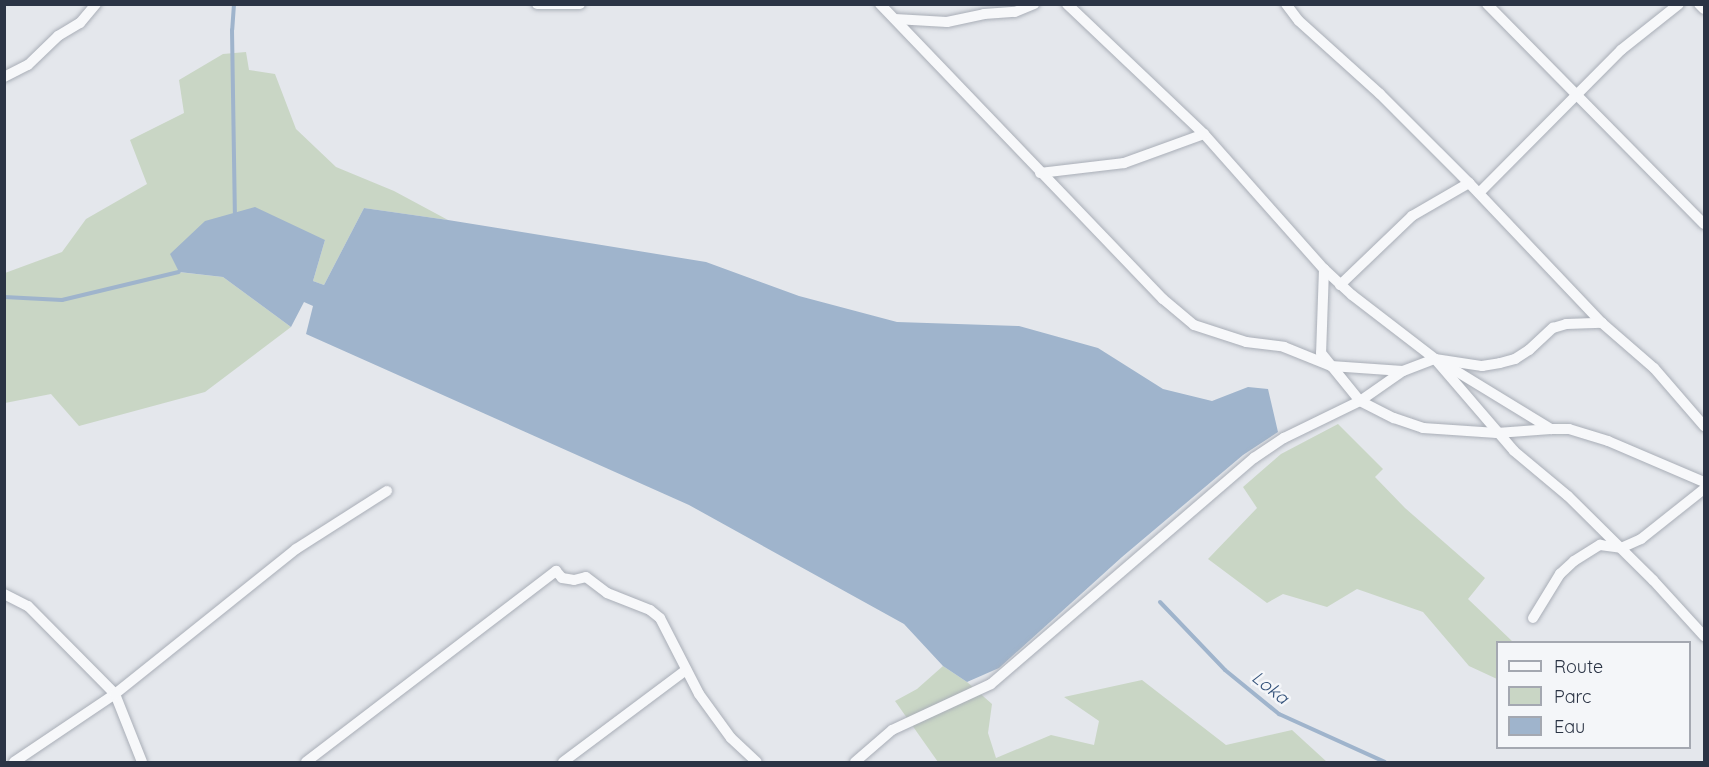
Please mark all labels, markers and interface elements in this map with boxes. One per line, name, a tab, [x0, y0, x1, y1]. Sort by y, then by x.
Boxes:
legend	[1496, 641, 1691, 749]
text: Route	[1554, 655, 1603, 678]
water label: Loka	[1247, 667, 1293, 709]
text: Parc	[1554, 685, 1591, 708]
text: Eau	[1554, 715, 1585, 738]

